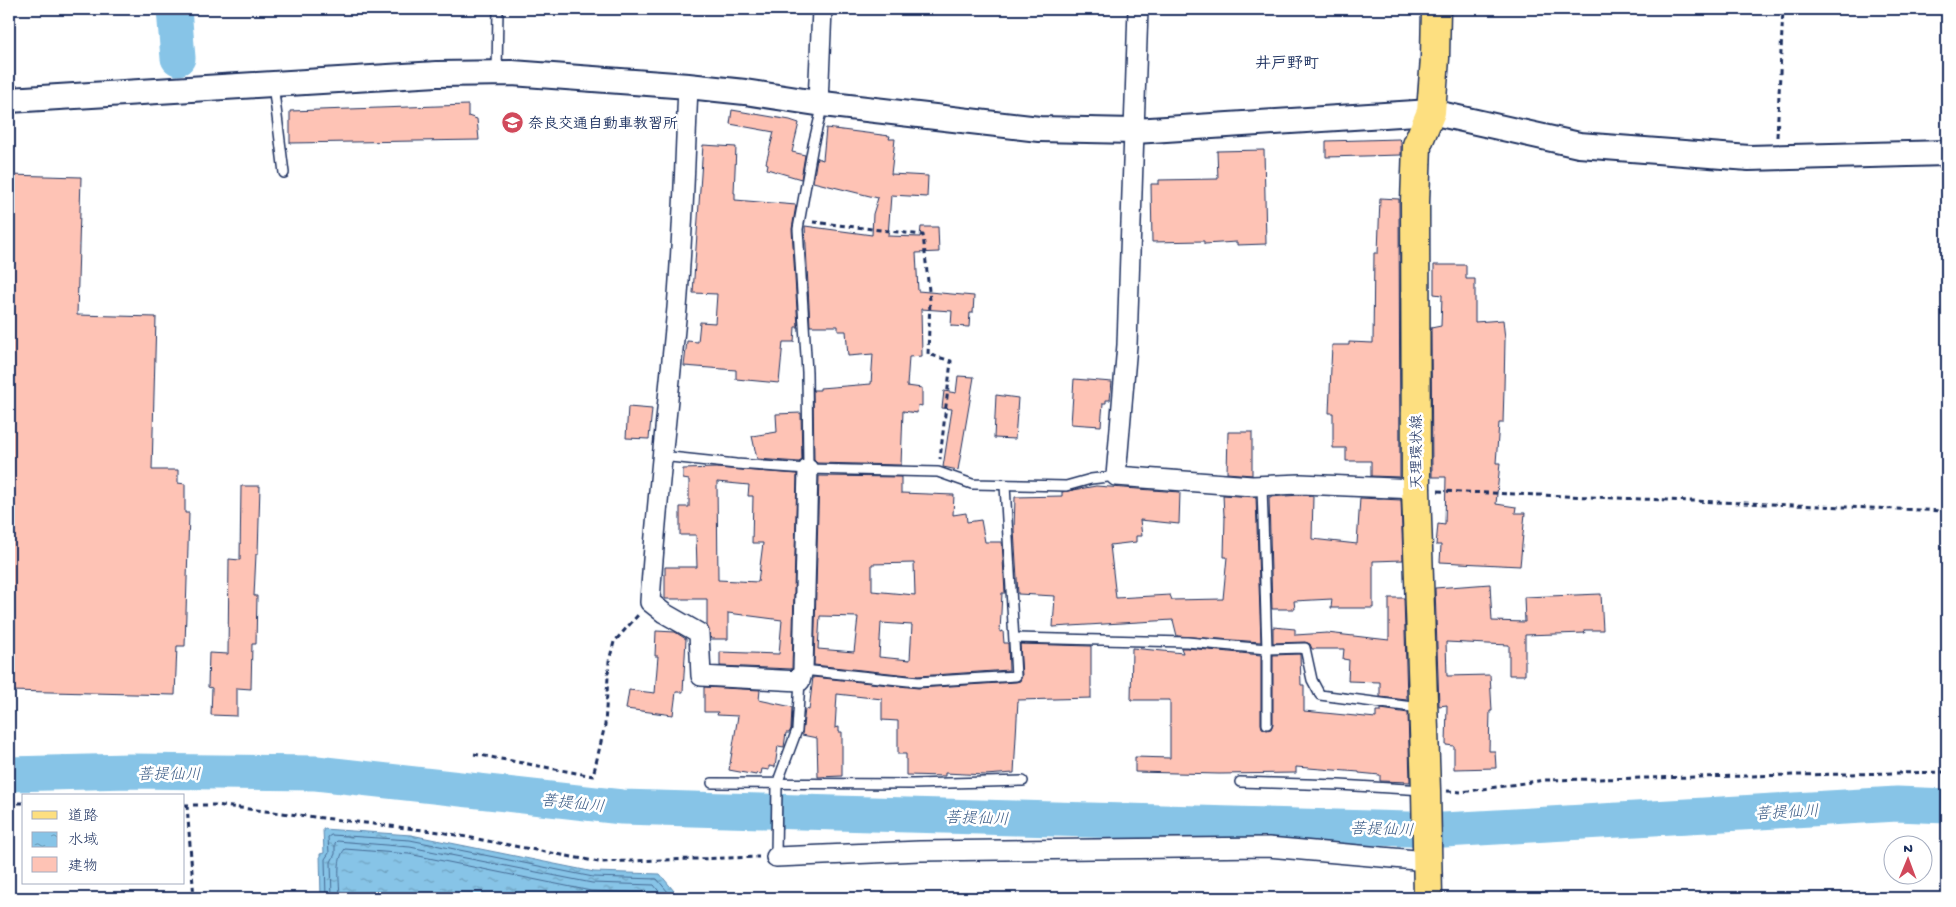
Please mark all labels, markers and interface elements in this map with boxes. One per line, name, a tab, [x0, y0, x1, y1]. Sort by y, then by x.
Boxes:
district label: 井戸野町	[1255, 55, 1319, 75]
school or university icon: 奈良交通自動車教習所	[500, 111, 524, 135]
place label: 奈良交通自動車教習所	[528, 115, 678, 134]
street label: 天理環状線	[1408, 414, 1427, 490]
water label: 菩提仙川	[137, 766, 201, 786]
water label: 菩提仙川	[540, 792, 606, 818]
legend	[22, 794, 185, 884]
water label: 菩提仙川	[1755, 802, 1820, 826]
text: 道路	[68, 808, 98, 826]
water label: 菩提仙川	[945, 809, 1009, 831]
water label: 菩提仙川	[1350, 820, 1414, 842]
text: 水域	[68, 831, 98, 850]
north arrow	[1884, 834, 1934, 884]
text: N	[1903, 841, 1913, 858]
text: 建物	[68, 858, 98, 876]

